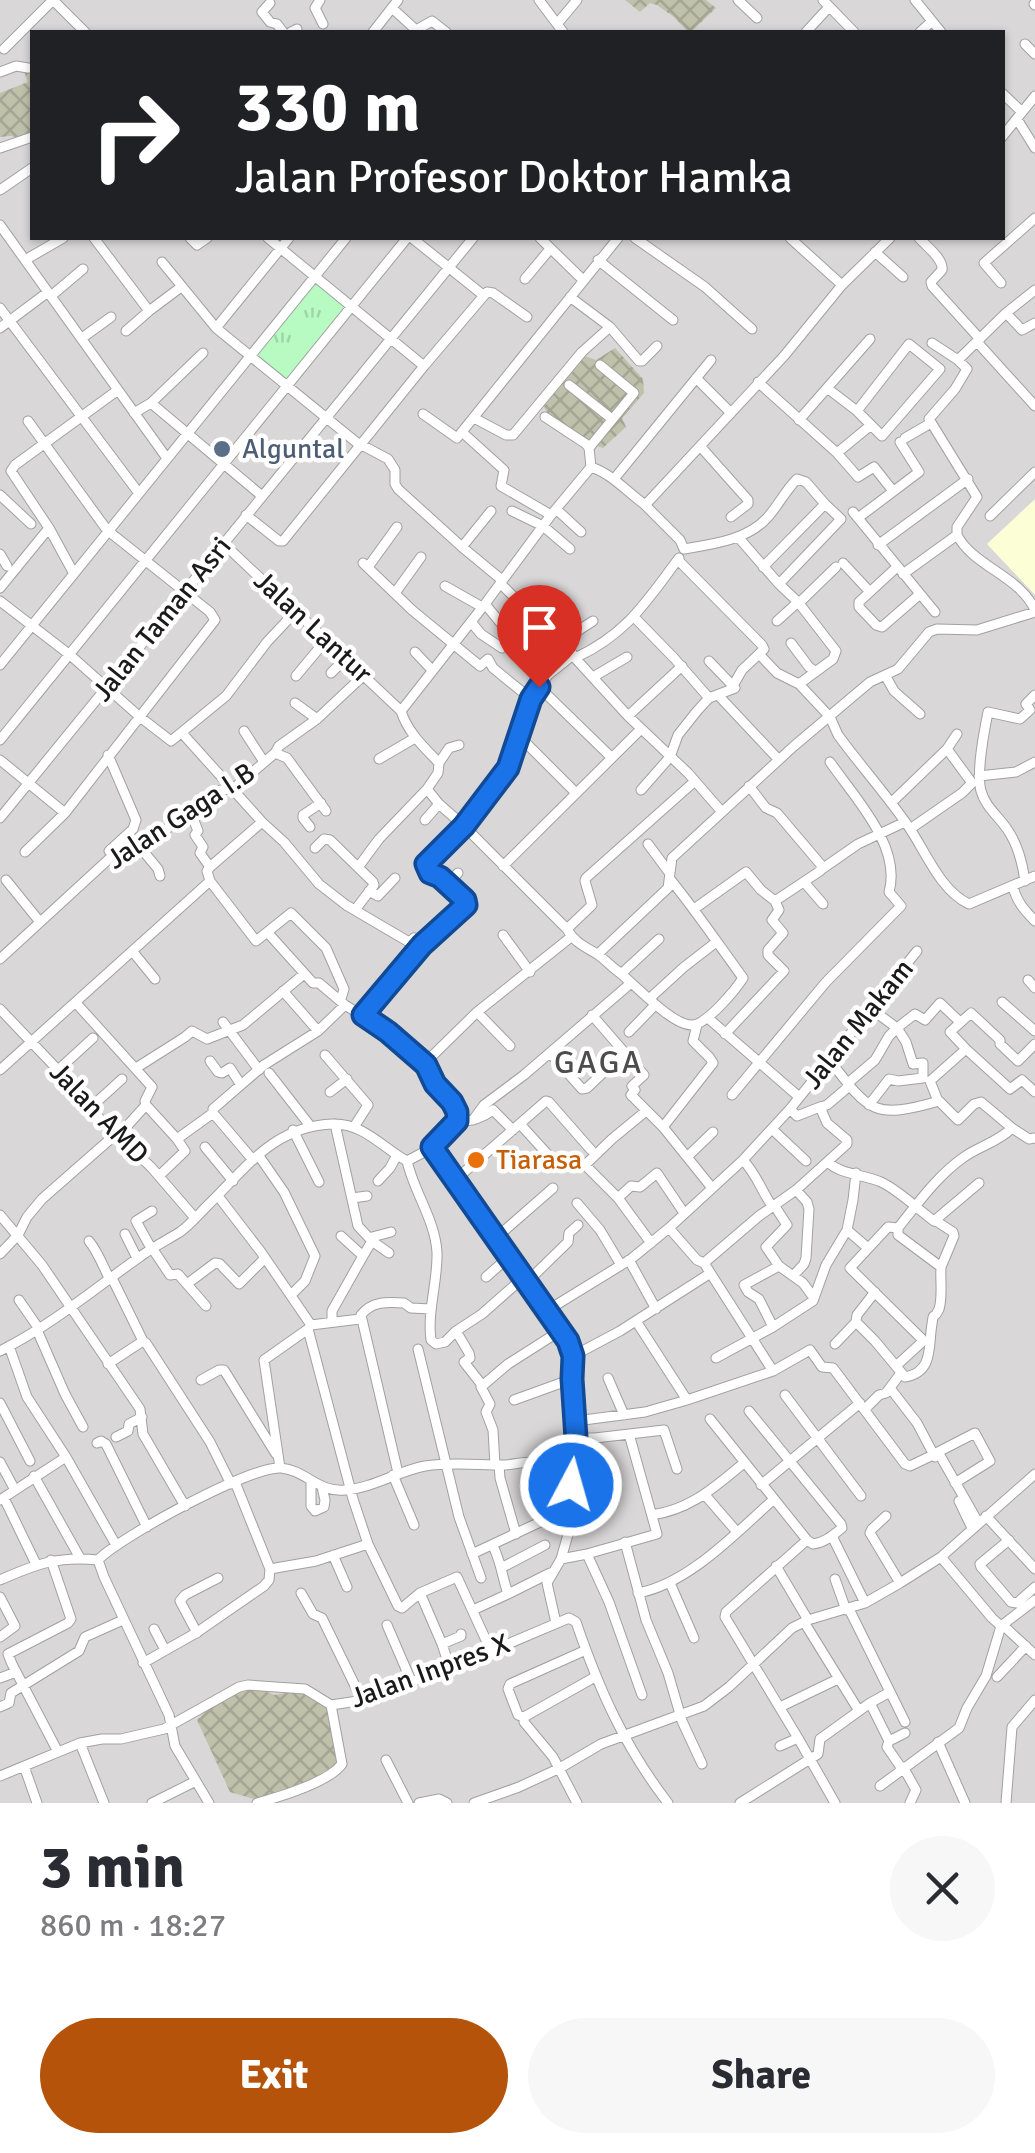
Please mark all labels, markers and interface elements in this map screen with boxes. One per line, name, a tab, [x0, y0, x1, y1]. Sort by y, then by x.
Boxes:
text: 330 m	[235, 64, 420, 150]
icon: right	[70, 70, 200, 200]
text: Jalan Profesor Doktor Hamka	[235, 150, 792, 205]
place label: Alguntal	[242, 432, 344, 466]
marker: Alguntal	[211, 438, 233, 460]
street label: Jalan Taman Asri	[85, 530, 239, 708]
street label: Jalan Lantur	[247, 564, 380, 691]
pin	[497, 585, 582, 688]
icon: arrive	[512, 600, 567, 655]
street label: Jalan Gaga I.B	[101, 756, 261, 876]
street label: Jalan Makam	[795, 952, 921, 1096]
district label: GAGA	[554, 1043, 644, 1082]
street label: Jalan AMD	[42, 1055, 156, 1171]
place label: Tiarasa	[496, 1143, 582, 1177]
marker: Tiarasa	[465, 1149, 487, 1171]
position arrow	[519, 1433, 623, 1537]
street label: Jalan Inpres X	[346, 1626, 514, 1716]
text: 3 min	[40, 1831, 185, 1905]
button: close	[890, 1836, 995, 1941]
text: 860 m · 18:27	[40, 1906, 226, 1945]
button: Exit	[40, 2018, 508, 2133]
button: Share	[528, 2018, 995, 2133]

